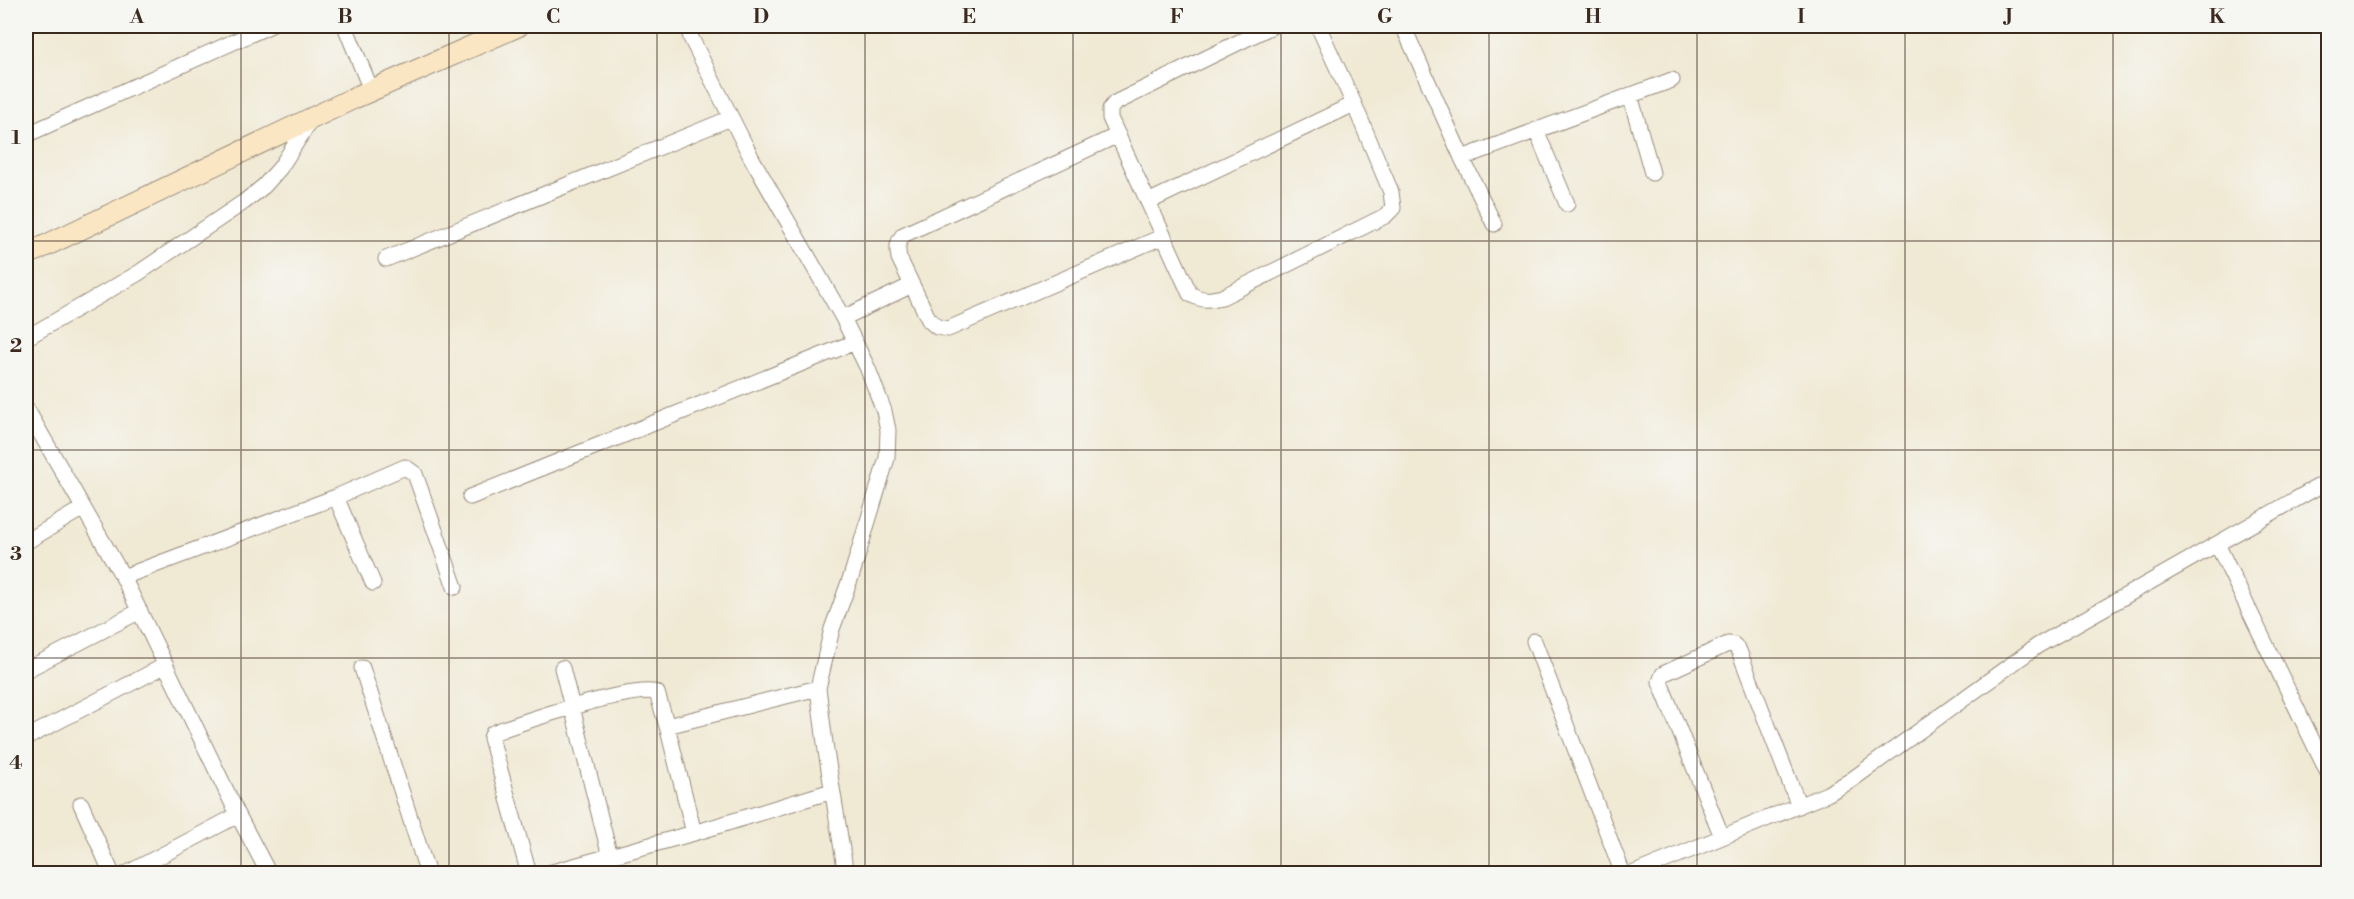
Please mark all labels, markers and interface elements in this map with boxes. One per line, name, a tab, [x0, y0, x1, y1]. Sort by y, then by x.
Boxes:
text: A	[129, 5, 145, 30]
text: B	[337, 5, 353, 30]
text: C	[546, 5, 560, 30]
text: D	[753, 5, 769, 30]
text: E	[962, 5, 976, 30]
text: F	[1170, 5, 1184, 30]
text: G	[1377, 5, 1393, 30]
text: H	[1585, 5, 1602, 30]
text: I	[1797, 5, 1805, 30]
text: J	[2002, 5, 2013, 30]
text: K	[2209, 5, 2226, 30]
text: 1	[11, 126, 21, 151]
text: 2	[10, 334, 22, 359]
text: 3	[10, 542, 22, 567]
text: 4	[9, 751, 23, 776]

